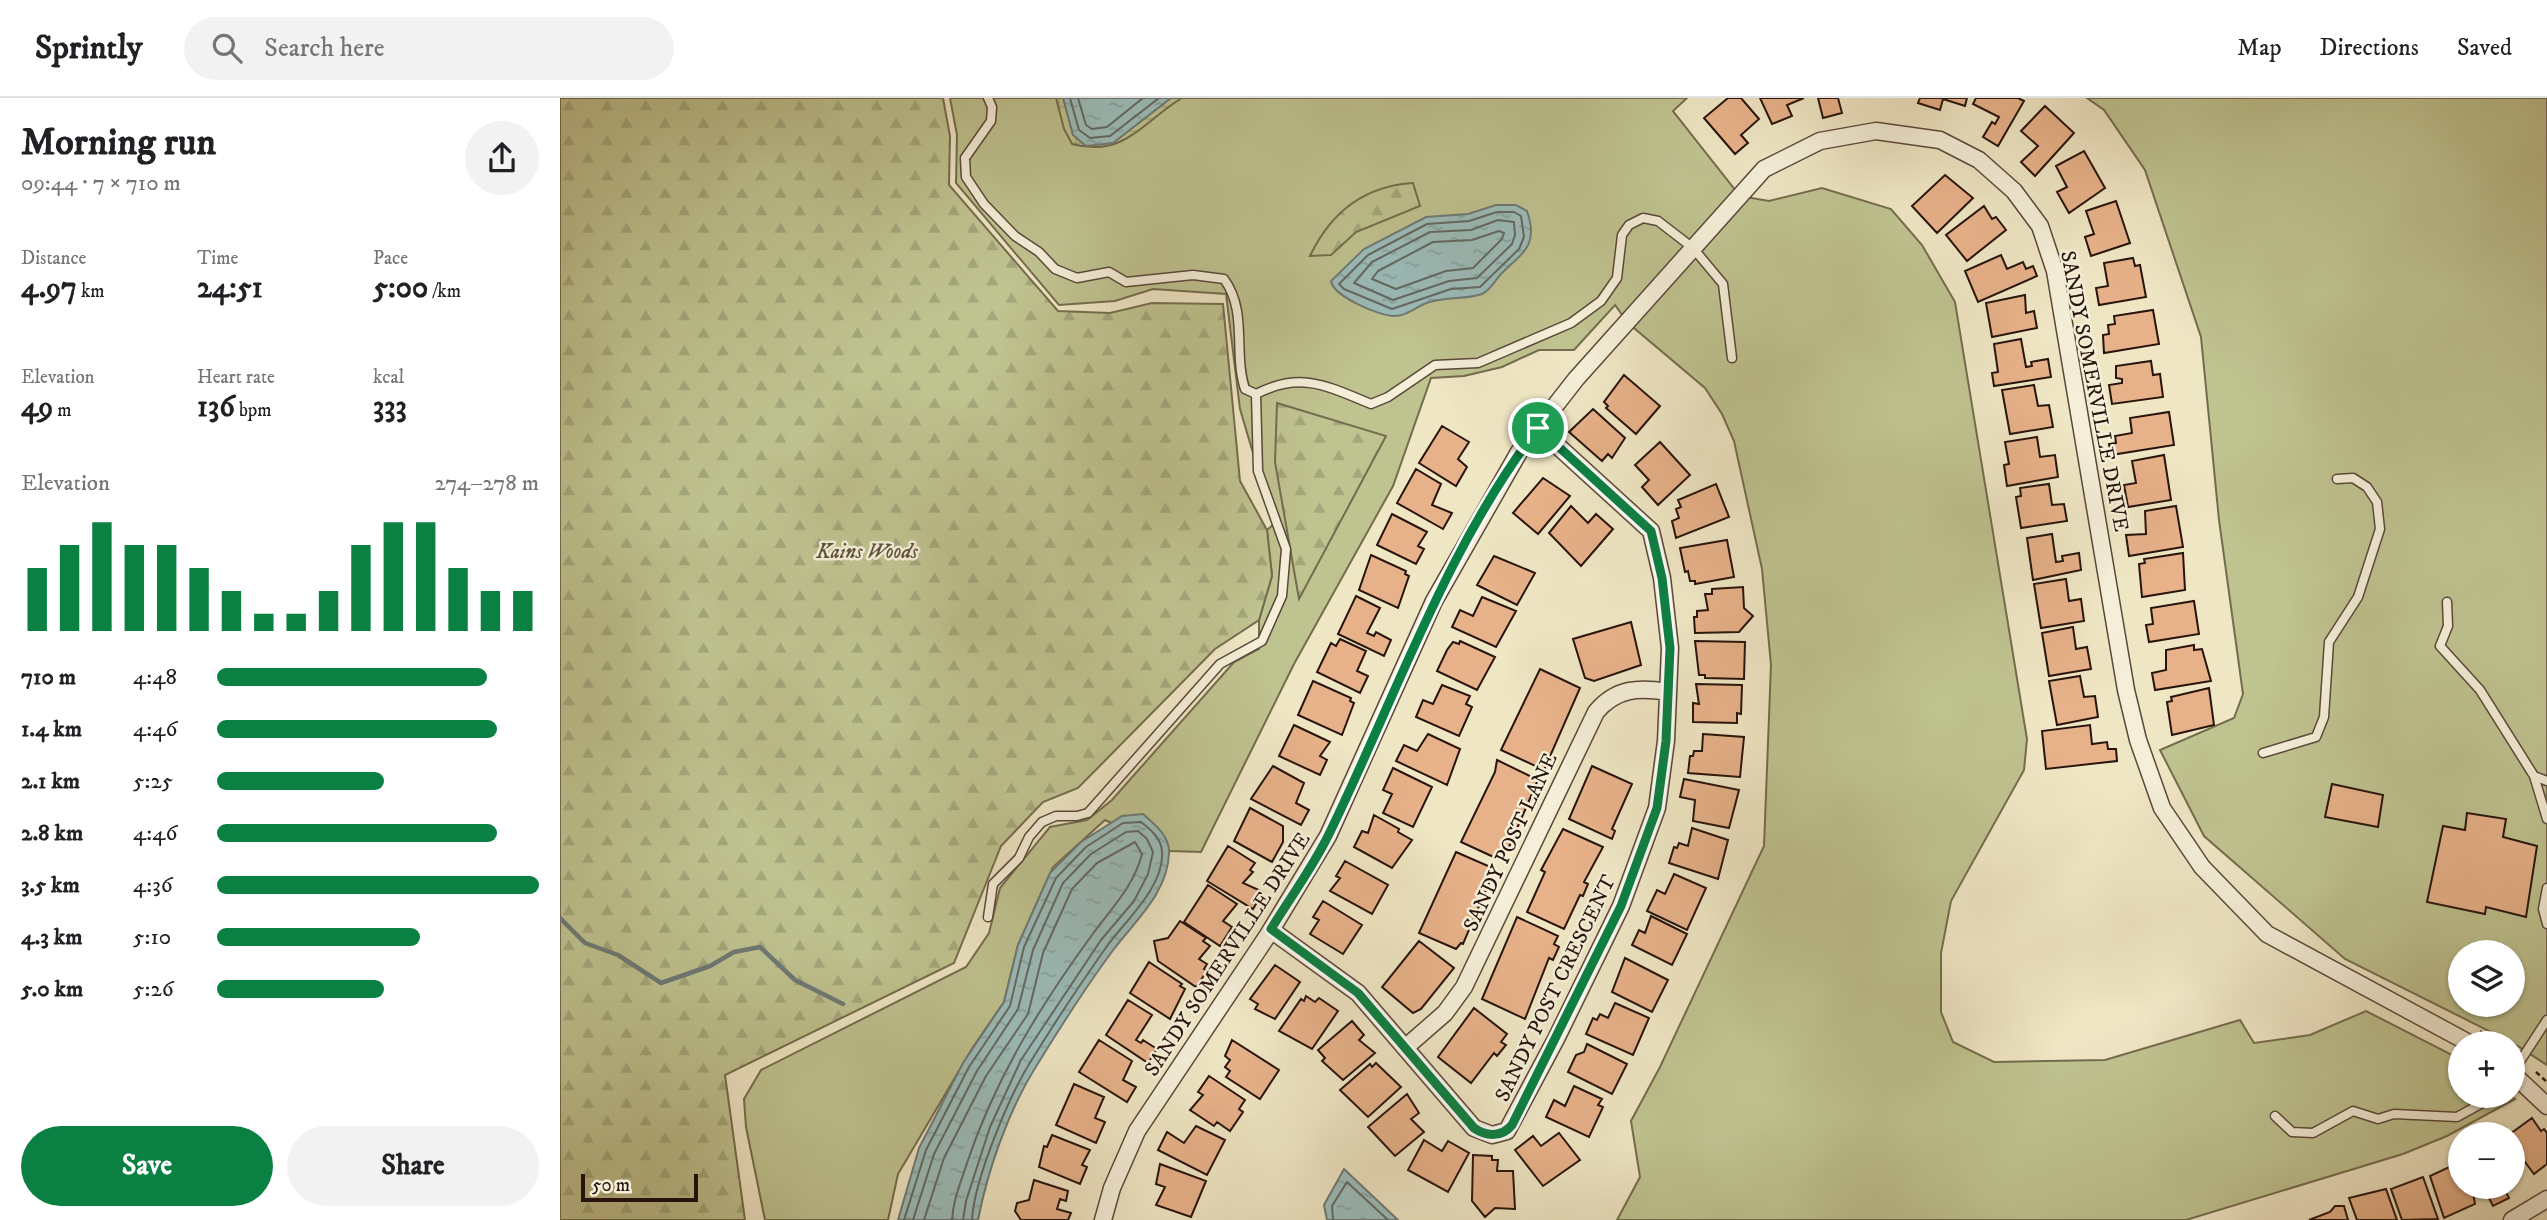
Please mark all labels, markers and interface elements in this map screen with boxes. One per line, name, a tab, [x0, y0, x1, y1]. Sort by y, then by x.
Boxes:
search box	[184, 17, 674, 80]
text: Sprintly	[35, 28, 142, 69]
icon: search	[208, 29, 246, 67]
text: Search here	[264, 32, 385, 65]
text: Map	[2237, 33, 2282, 63]
text: Directions	[2320, 33, 2419, 63]
text: Saved	[2457, 33, 2512, 63]
text: Morning run	[21, 119, 216, 167]
button: share	[465, 121, 539, 195]
text: 09:44 · 7 × 710 m	[21, 169, 181, 198]
text: Distance	[21, 247, 86, 270]
text: Time	[197, 247, 238, 270]
text: Pace	[373, 247, 408, 270]
street label: SANDY SOMERVILLE DRIVE	[2054, 249, 2134, 534]
text: 4.97	[21, 270, 77, 307]
text: 24:51	[197, 270, 263, 307]
text: 5:00	[373, 270, 428, 307]
text: km	[77, 280, 105, 303]
text: /km	[428, 280, 461, 303]
text: Elevation	[21, 366, 95, 389]
text: Heart rate	[197, 366, 275, 389]
text: kcal	[373, 366, 404, 389]
text: 49	[21, 389, 53, 426]
text: 136	[197, 389, 235, 426]
text: 333	[373, 389, 407, 426]
pin	[1508, 398, 1568, 458]
text: m	[53, 399, 72, 422]
text: bpm	[235, 399, 272, 422]
icon: arrive	[1519, 409, 1557, 447]
text: Elevation	[21, 469, 110, 498]
text: 274–278 m	[435, 469, 539, 498]
park label: Kains Woods	[815, 539, 918, 565]
text: 710 m	[21, 663, 76, 692]
text: 4:48	[133, 663, 177, 692]
text: 1.4 km	[21, 715, 82, 744]
text: 4:46	[133, 715, 177, 744]
street label: SANDY POST LANE	[1458, 749, 1564, 936]
text: 2.1 km	[21, 767, 80, 796]
text: 5:25	[133, 767, 173, 796]
text: 2.8 km	[21, 819, 83, 848]
text: 4:46	[133, 819, 177, 848]
street label: SANDY SOMERVILLE DRIVE	[1139, 828, 1317, 1081]
text: 3.5 km	[21, 871, 80, 900]
text: 4:36	[133, 871, 173, 900]
street label: SANDY POST CRESCENT	[1490, 871, 1622, 1106]
text: 4.3 km	[21, 923, 82, 952]
text: 5:10	[133, 923, 171, 952]
map controls	[2448, 940, 2525, 1199]
button: layers	[2448, 940, 2525, 1017]
text: 5.0 km	[21, 975, 83, 1004]
text: 5:26	[133, 975, 174, 1004]
button: +	[2448, 1031, 2525, 1108]
button: −	[2448, 1122, 2525, 1199]
button: Save	[21, 1126, 273, 1206]
button: Share	[287, 1126, 539, 1206]
scale bar	[581, 1171, 698, 1203]
text: 50 m	[592, 1174, 630, 1197]

